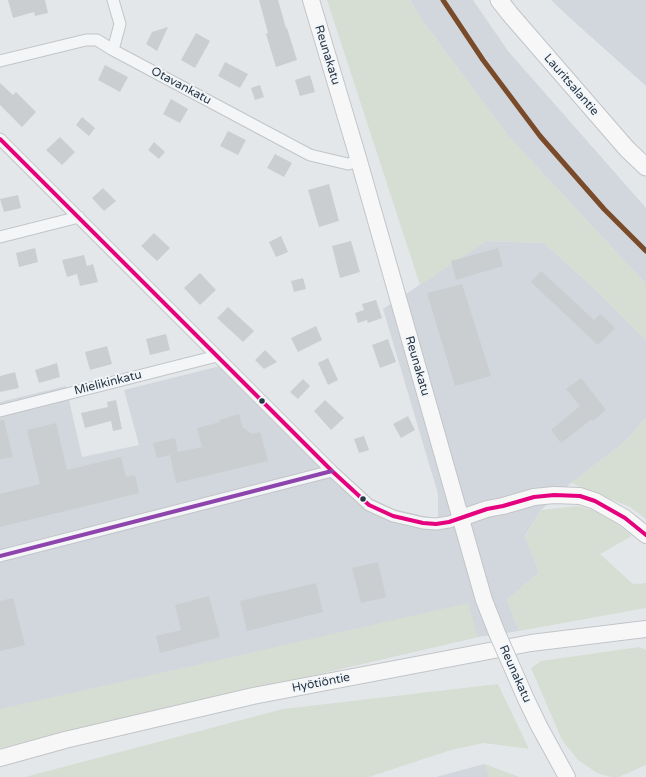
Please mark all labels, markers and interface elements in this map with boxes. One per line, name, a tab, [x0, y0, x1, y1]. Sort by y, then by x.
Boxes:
street label: Reunakatu	[311, 23, 343, 87]
street label: Lauritsalantie	[540, 51, 602, 119]
street label: Otavankatu	[148, 64, 214, 108]
street label: Reunakatu	[402, 334, 432, 398]
street label: Mielikinkatu	[73, 368, 143, 398]
unlabelled marker	[257, 396, 267, 406]
unlabelled marker	[358, 494, 368, 504]
street label: Reunakatu	[496, 643, 534, 705]
street label: Hyötiöntie	[291, 670, 351, 696]

